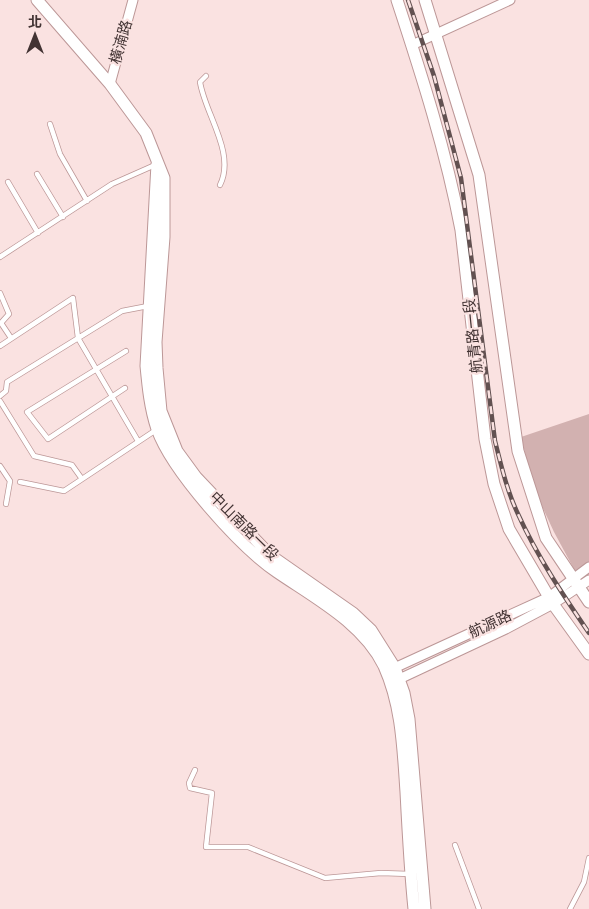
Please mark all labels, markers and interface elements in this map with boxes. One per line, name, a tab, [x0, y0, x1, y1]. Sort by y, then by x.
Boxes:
north arrow	[10, 10, 60, 60]
text: 北	[28, 14, 42, 30]
street label: 橫湳路	[106, 18, 136, 66]
street label: 航青路一段	[460, 298, 486, 374]
street label: 中山南路一段	[206, 488, 282, 564]
street label: 航源路	[466, 606, 514, 642]

